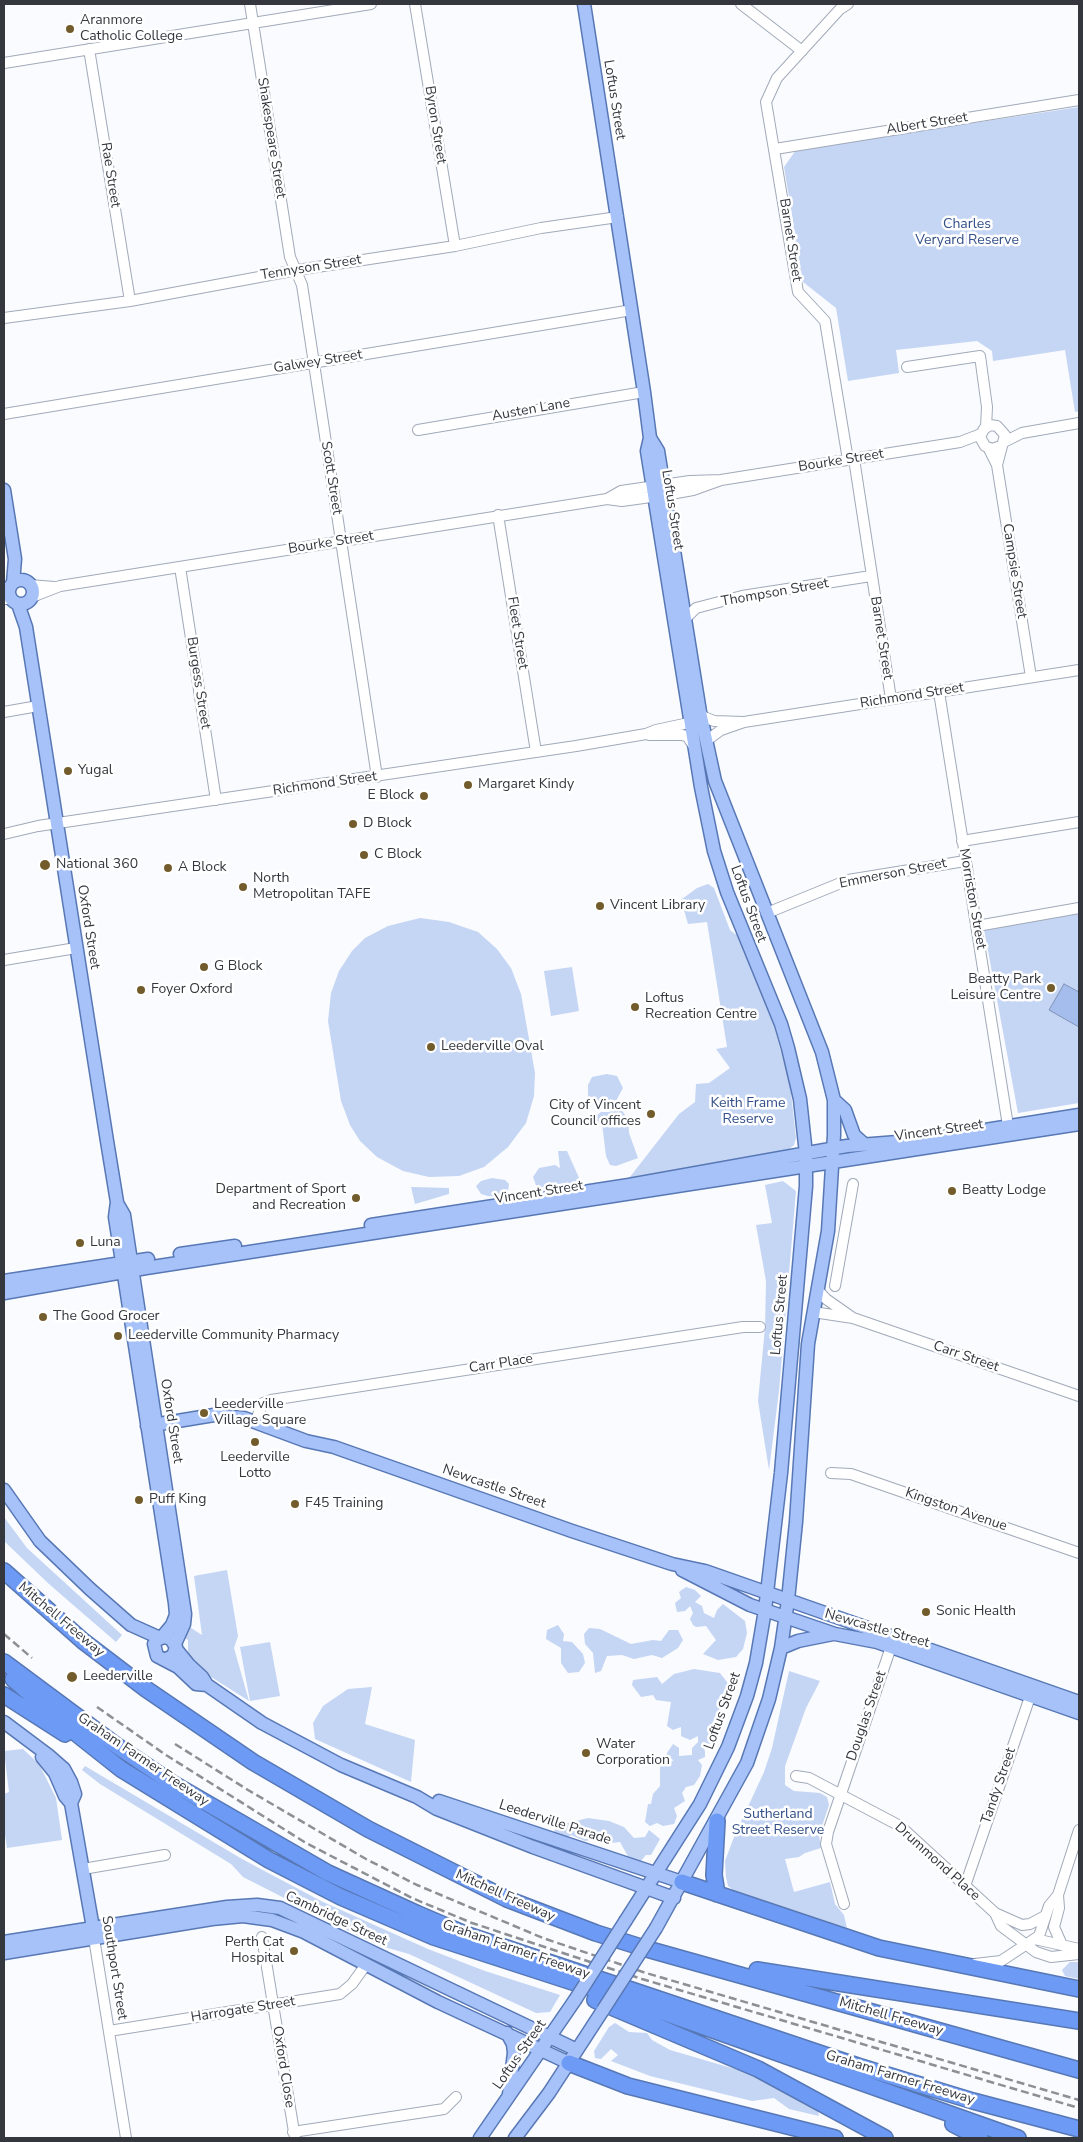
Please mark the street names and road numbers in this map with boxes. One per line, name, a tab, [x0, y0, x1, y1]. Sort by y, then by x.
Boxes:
street label: Loftus Street	[599, 59, 629, 141]
street label: Shakespeare Street	[253, 76, 289, 200]
street label: Byron Street	[421, 85, 449, 165]
street label: Albert Street	[885, 109, 969, 139]
street label: Rae Street	[97, 141, 123, 209]
street label: Barnet Street	[775, 197, 805, 283]
street label: Tennyson Street	[259, 252, 363, 284]
street label: Galwey Street	[272, 347, 364, 377]
street label: Austen Lane	[491, 395, 571, 425]
street label: Scott Street	[317, 440, 345, 516]
street label: Bourke Street	[797, 446, 885, 476]
street label: Loftus Street	[657, 469, 687, 551]
street label: Campsie Street	[998, 522, 1030, 620]
street label: Bourke Street	[287, 528, 375, 558]
street label: Thompson Street	[720, 575, 830, 611]
street label: Fleet Street	[503, 595, 531, 671]
street label: Barnet Street	[866, 595, 896, 681]
street label: Burgess Street	[182, 636, 214, 730]
street label: Richmond Street	[859, 680, 965, 712]
street label: Richmond Street	[272, 768, 378, 800]
street label: Morriston Street	[955, 847, 989, 951]
street label: Emmerson Street	[838, 855, 948, 893]
street label: Loftus Street	[726, 863, 770, 945]
street label: Oxford Street	[73, 884, 103, 970]
street label: Vincent Street	[894, 1116, 984, 1146]
street label: Vincent Street	[494, 1178, 584, 1208]
street label: Loftus Street	[768, 1274, 792, 1356]
street label: Carr Street	[931, 1338, 1001, 1376]
street label: Carr Place	[468, 1351, 534, 1377]
street label: Oxford Street	[156, 1378, 186, 1464]
street label: Newcastle Street	[440, 1461, 548, 1513]
street label: Kingston Avenue	[903, 1485, 1009, 1535]
street label: Mitchell Freeway	[15, 1579, 107, 1661]
street label: Newcastle Street	[823, 1606, 931, 1652]
street label: Douglas Street	[844, 1669, 890, 1763]
street label: Loftus Street	[701, 1670, 745, 1752]
street label: Graham Farmer Freeway	[74, 1710, 212, 1810]
street label: Tandy Street	[978, 1745, 1020, 1827]
street label: Leederville Parade	[497, 1797, 613, 1849]
street label: Drummond Place	[891, 1819, 983, 1905]
street label: Mitchell Freeway	[453, 1867, 557, 1925]
street label: Cambridge Street	[282, 1888, 390, 1950]
street label: Southport Street	[97, 1915, 131, 2021]
street label: Graham Farmer Freeway	[440, 1917, 592, 1983]
street label: Harrogate Street	[190, 1993, 296, 2027]
street label: Mitchell Freeway	[837, 1994, 945, 2040]
street label: Loftus Street	[490, 2017, 550, 2093]
street label: Oxford Close	[268, 2025, 298, 2109]
street label: Graham Farmer Freeway	[824, 2047, 976, 2109]

